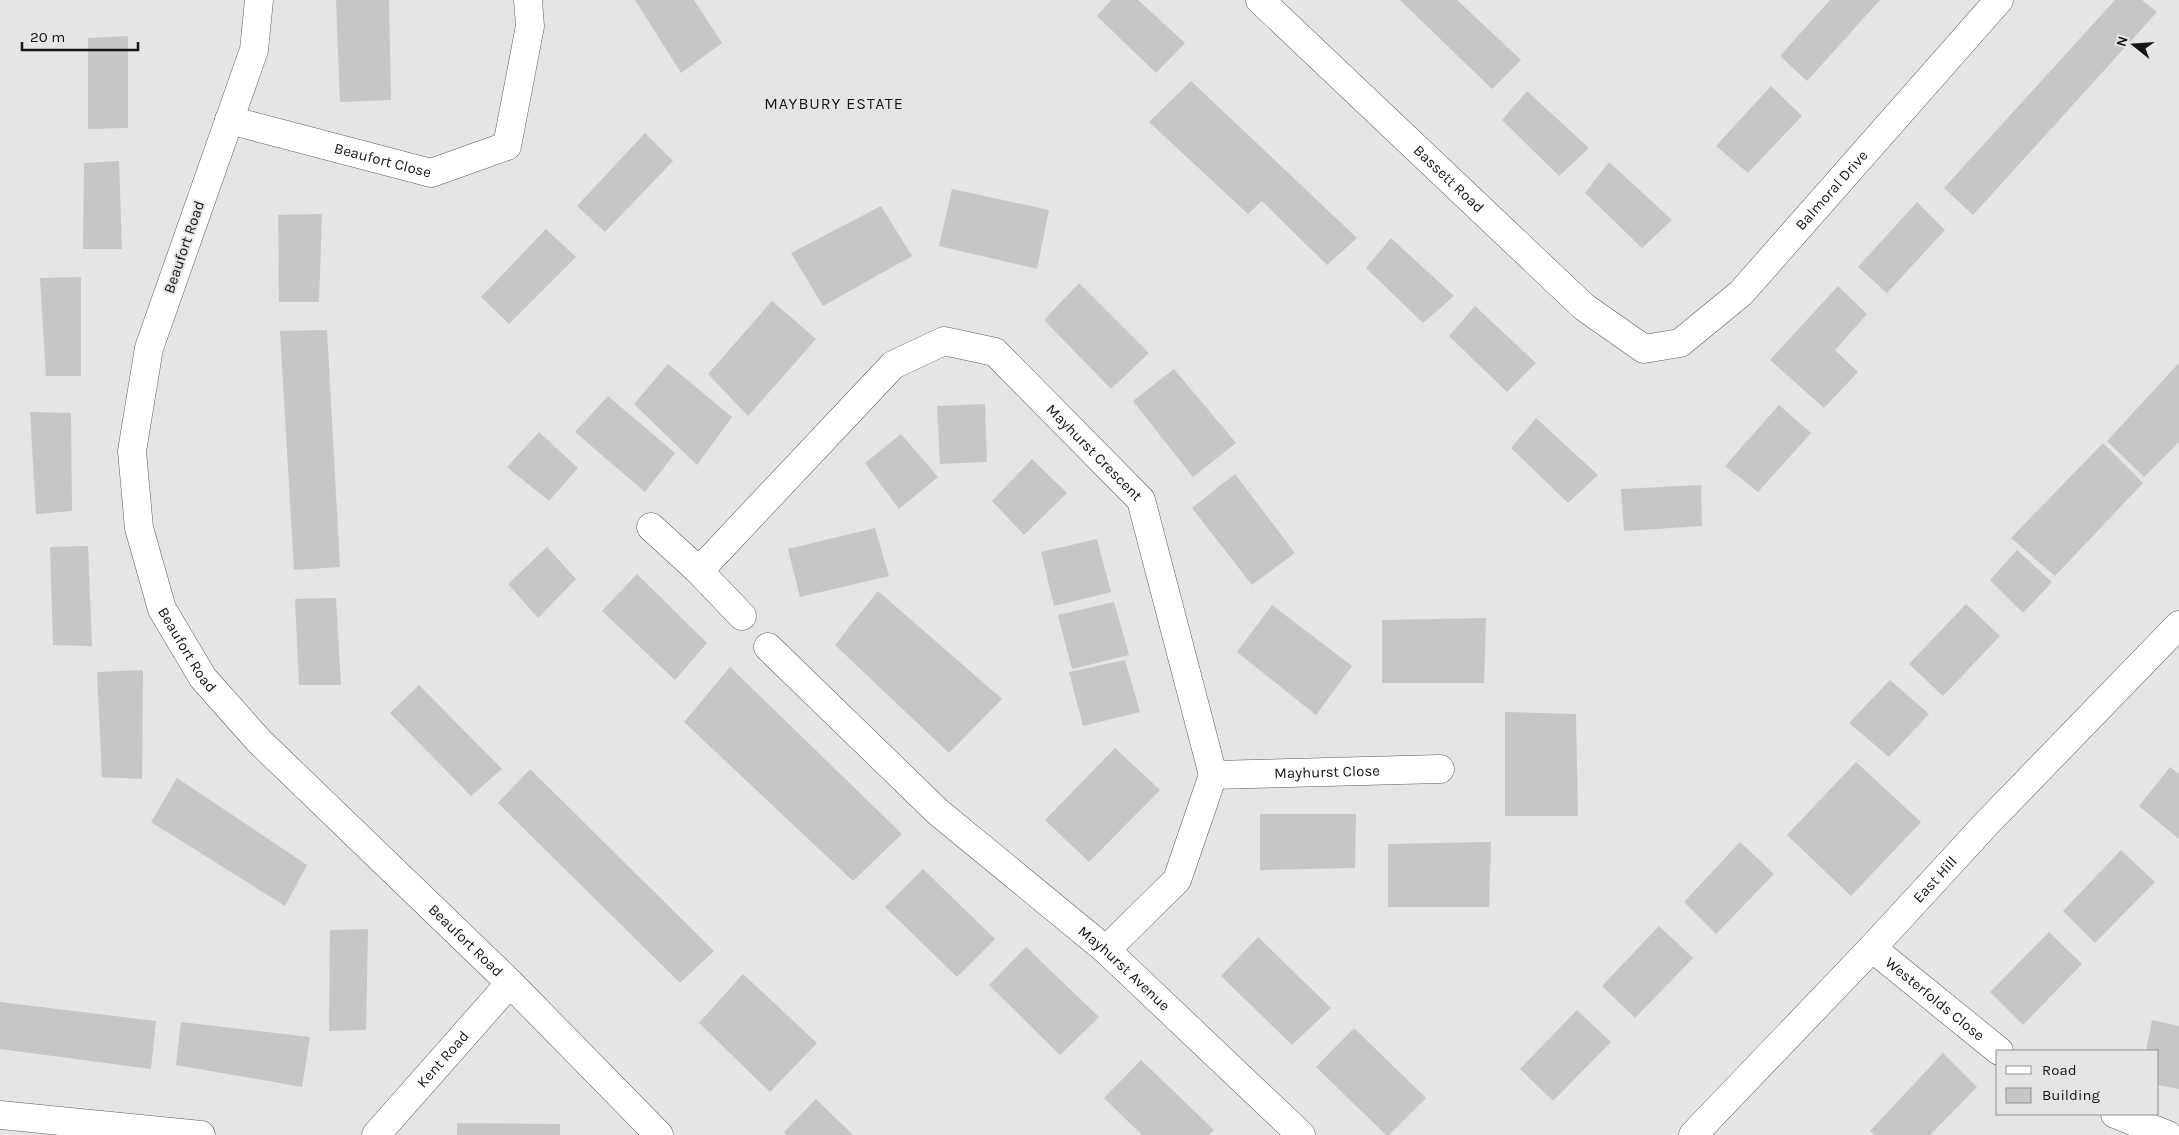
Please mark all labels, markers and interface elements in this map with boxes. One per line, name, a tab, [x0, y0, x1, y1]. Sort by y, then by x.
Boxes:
scale bar	[22, 20, 139, 52]
north arrow	[2109, 20, 2159, 70]
text: 20 m	[30, 28, 65, 46]
text: N	[2112, 34, 2132, 49]
district label: MAYBURY ESTATE	[764, 94, 904, 113]
street label: Beaufort Close	[332, 139, 433, 182]
street label: Bassett Road	[1410, 141, 1488, 216]
street label: Balmoral Drive	[1792, 146, 1872, 234]
street label: Beaufort Road	[160, 198, 208, 296]
street label: Mayhurst Crescent	[1042, 400, 1146, 505]
street label: Beaufort Road	[154, 604, 220, 696]
street label: Mayhurst Close	[1274, 762, 1380, 782]
street label: East Hill	[1909, 853, 1961, 906]
street label: Beaufort Road	[425, 900, 507, 981]
street label: Mayhurst Avenue	[1075, 922, 1174, 1015]
street label: Westerfolds Close	[1882, 953, 1988, 1045]
street label: Kent Road	[413, 1027, 473, 1091]
legend	[1996, 1050, 2159, 1115]
text: Road	[2042, 1061, 2077, 1079]
text: Building	[2042, 1086, 2100, 1104]

